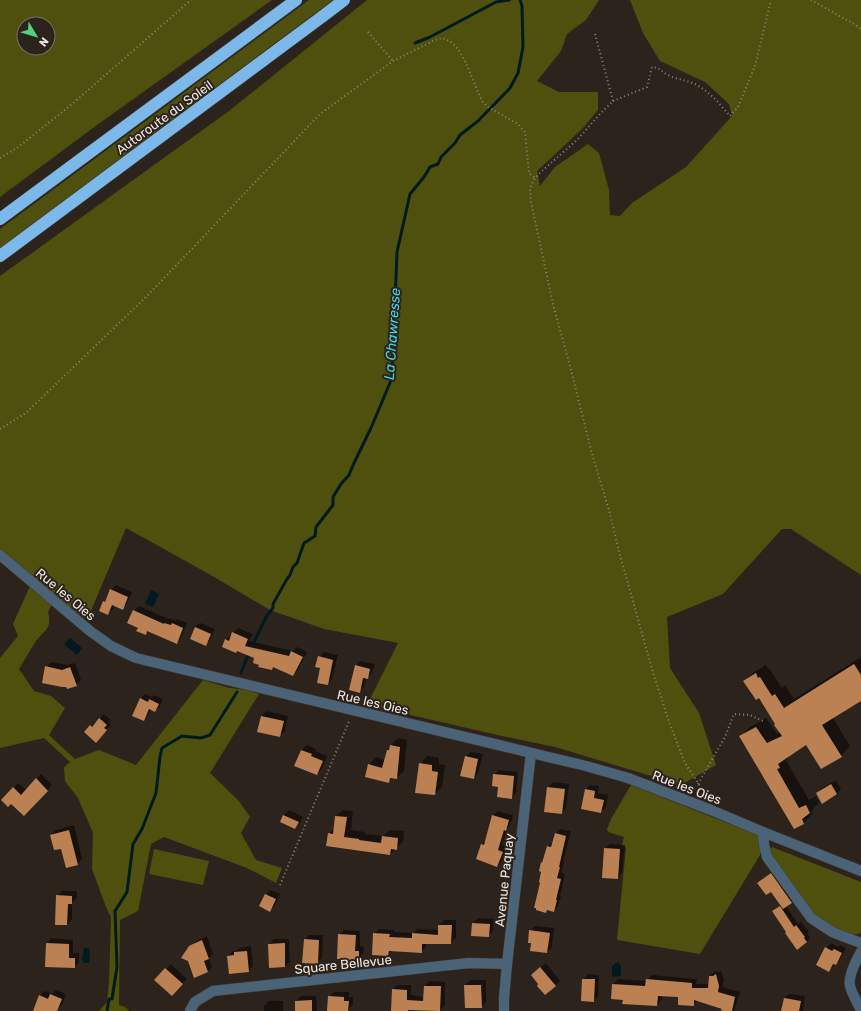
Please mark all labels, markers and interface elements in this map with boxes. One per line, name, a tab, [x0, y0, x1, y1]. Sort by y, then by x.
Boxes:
north arrow	[16, 16, 56, 56]
text: N	[36, 35, 51, 49]
street label: Autoroute du Soleil	[113, 77, 215, 157]
water label: La Chawresse	[381, 287, 404, 380]
street label: Rue les Oies	[33, 565, 99, 624]
street label: Rue les Oies	[336, 687, 410, 718]
street label: Rue les Oies	[650, 767, 724, 808]
street label: Avenue Paquay	[492, 833, 517, 928]
street label: Square Bellevue	[294, 952, 392, 977]

